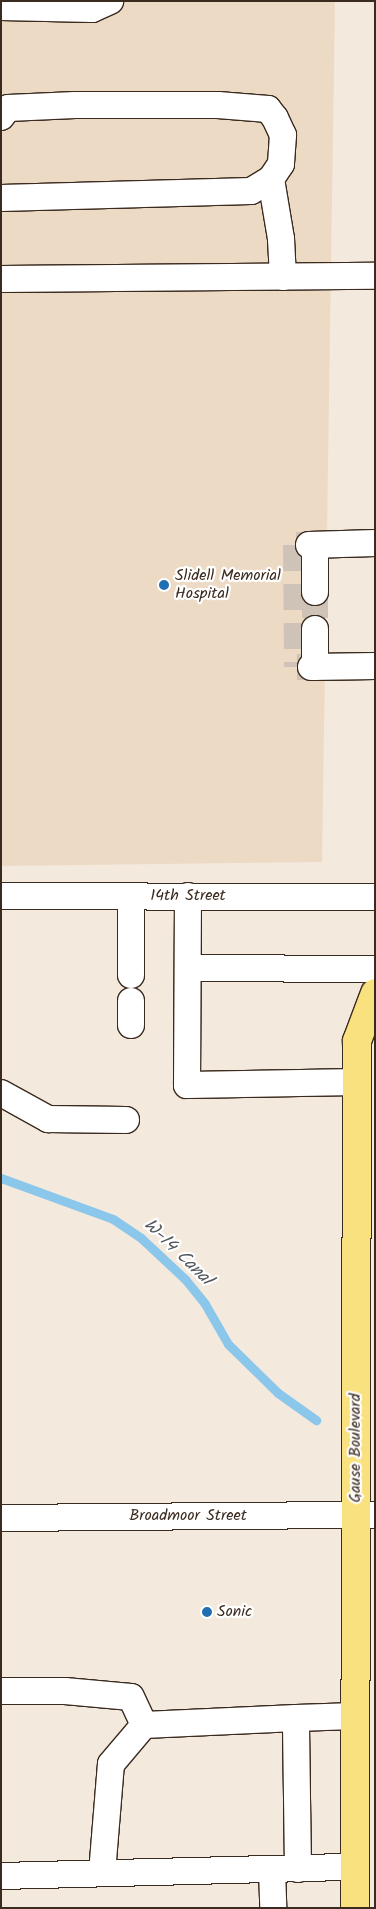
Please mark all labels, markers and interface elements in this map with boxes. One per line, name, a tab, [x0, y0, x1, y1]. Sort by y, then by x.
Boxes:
place label: Slidell Memorial Hospital	[175, 566, 281, 604]
marker: Slidell Memorial Hospital	[157, 578, 171, 592]
street label: 14th Street	[150, 886, 226, 906]
water label: W-14 Canal	[138, 1215, 216, 1291]
street label: Gause Boulevard	[346, 1393, 366, 1503]
street label: Broadmoor Street	[129, 1506, 247, 1526]
place label: Sonic	[217, 1602, 252, 1622]
marker: Sonic	[201, 1606, 213, 1618]

